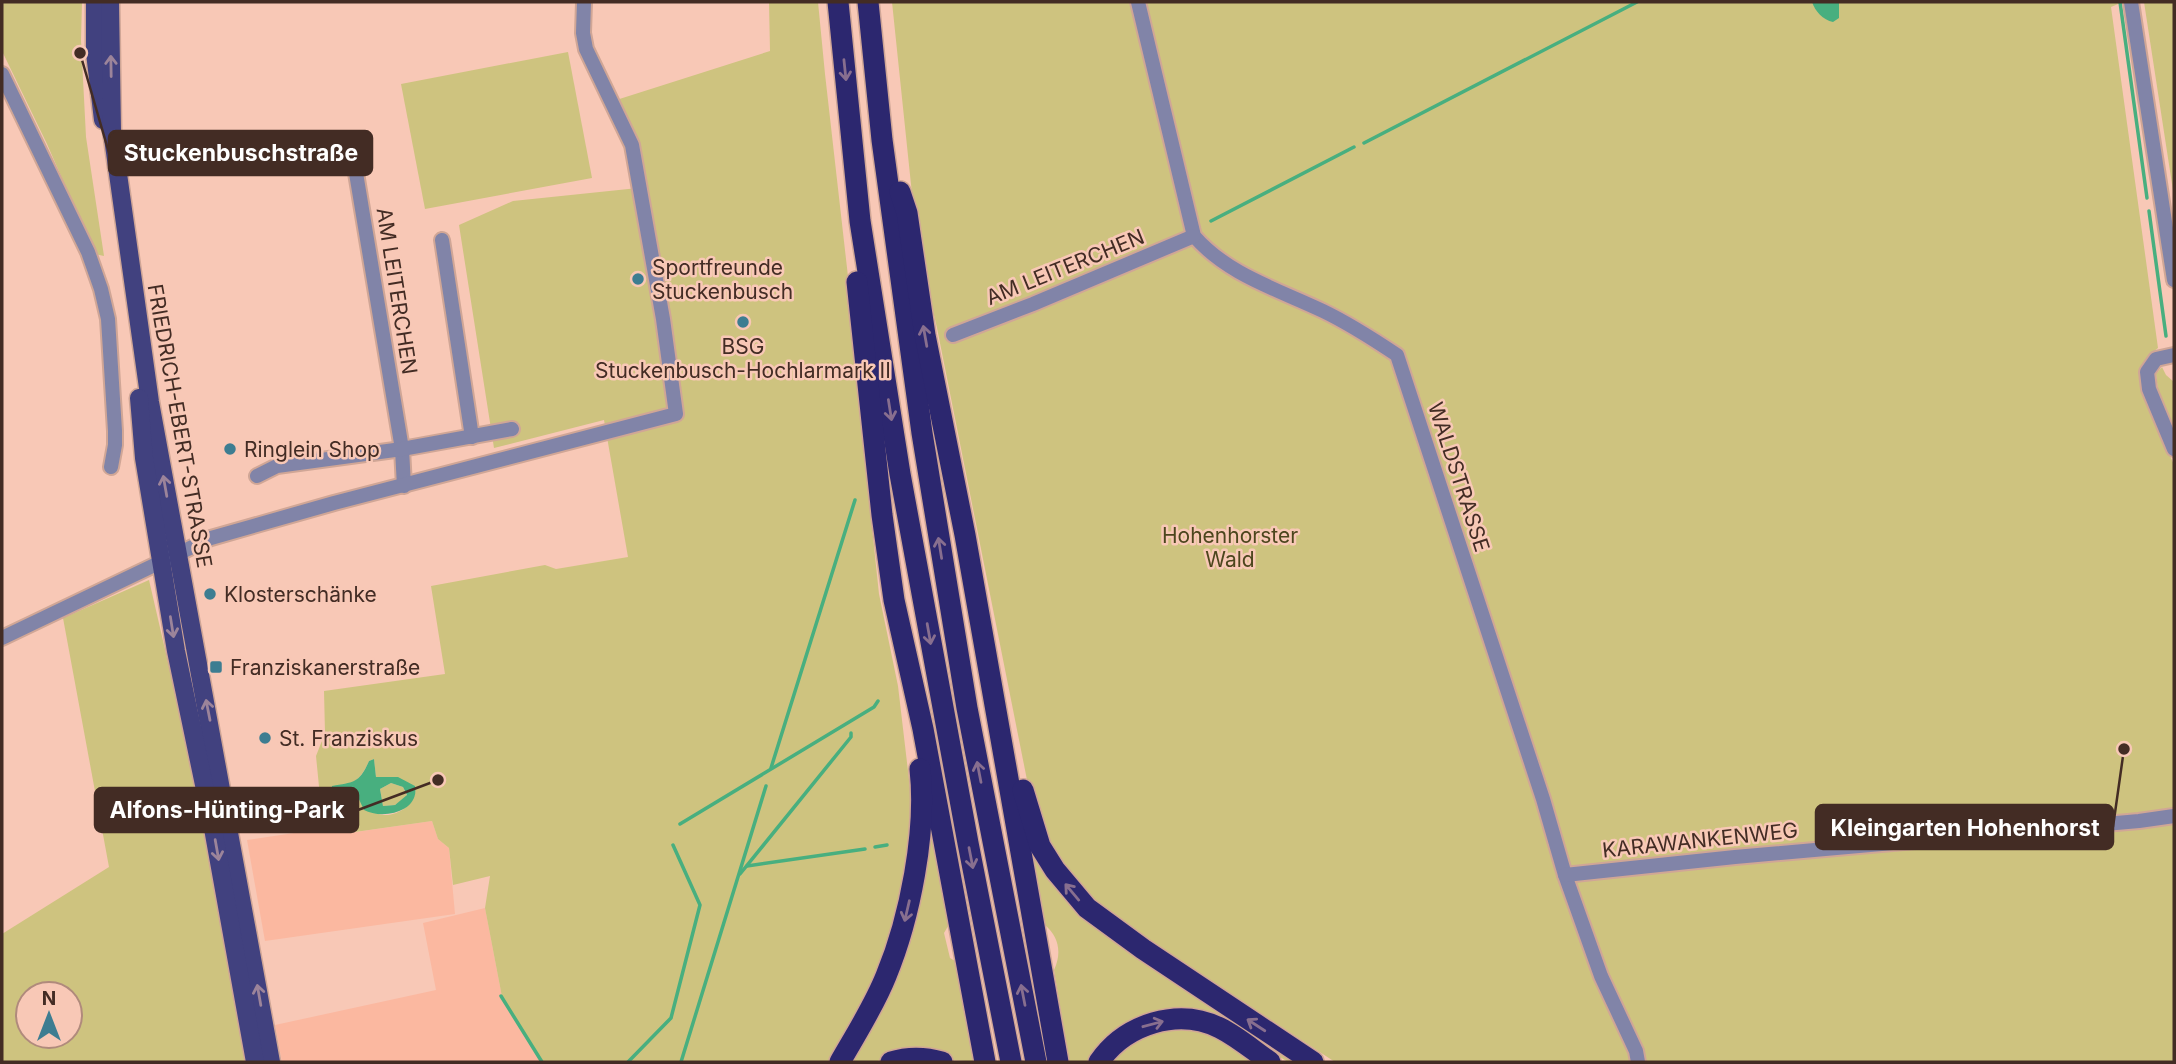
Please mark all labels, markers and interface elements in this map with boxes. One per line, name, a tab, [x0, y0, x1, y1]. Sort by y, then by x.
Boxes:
one-way arrow	[105, 55, 118, 78]
one-way arrow	[838, 58, 851, 80]
callout: Stuckenbuschstraße	[109, 131, 372, 175]
text: Stuckenbuschstraße	[124, 139, 358, 167]
street label: AM LEITERCHEN	[371, 206, 423, 376]
street label: AM LEITERCHEN	[982, 224, 1148, 310]
place label: Sportfreunde Stuckenbusch	[652, 255, 793, 304]
marker: Sportfreunde Stuckenbusch	[630, 271, 646, 287]
street label: FRIEDRICH-EBERT-STRASSE	[143, 282, 217, 570]
marker: BSG Stuckenbusch-Hochlarmark II	[735, 314, 751, 330]
one-way arrow	[918, 325, 931, 348]
place label: BSG Stuckenbusch-Hochlarmark II	[595, 334, 891, 383]
one-way arrow	[884, 398, 897, 421]
street label: WALDSTRASSE	[1423, 399, 1495, 555]
place label: Ringlein Shop	[244, 437, 380, 462]
marker: Ringlein Shop	[222, 441, 238, 457]
one-way arrow	[158, 475, 171, 498]
park label: Hohenhorster Wald	[1162, 523, 1298, 572]
one-way arrow	[933, 537, 946, 560]
place label: Klosterschänke	[224, 582, 377, 607]
marker: Klosterschänke	[202, 586, 218, 602]
one-way arrow	[166, 616, 179, 638]
one-way arrow	[923, 622, 937, 645]
place label: Franziskanerstraße	[230, 655, 420, 680]
marker: Franziskanerstraße	[208, 659, 224, 675]
one-way arrow	[201, 699, 214, 722]
place label: St. Franziskus	[279, 726, 418, 751]
marker: St. Franziskus	[257, 730, 273, 746]
one-way arrow	[972, 761, 986, 784]
callout: Alfons-Hünting-Park	[95, 788, 358, 832]
text: Alfons-Hünting-Park	[109, 796, 345, 824]
callout: Kleingarten Hohenhorst	[1816, 805, 2113, 849]
text: Kleingarten Hohenhorst	[1830, 814, 2100, 842]
street label: KARAWANKENWEG	[1601, 817, 1799, 863]
one-way arrow	[211, 838, 224, 861]
one-way arrow	[964, 846, 978, 869]
one-way arrow	[1064, 883, 1080, 901]
one-way arrow	[899, 899, 913, 922]
north arrow	[14, 980, 84, 1050]
one-way arrow	[252, 984, 265, 1007]
one-way arrow	[1016, 984, 1029, 1007]
text: N	[42, 987, 56, 1010]
one-way arrow	[1141, 1017, 1164, 1030]
one-way arrow	[1247, 1017, 1266, 1032]

